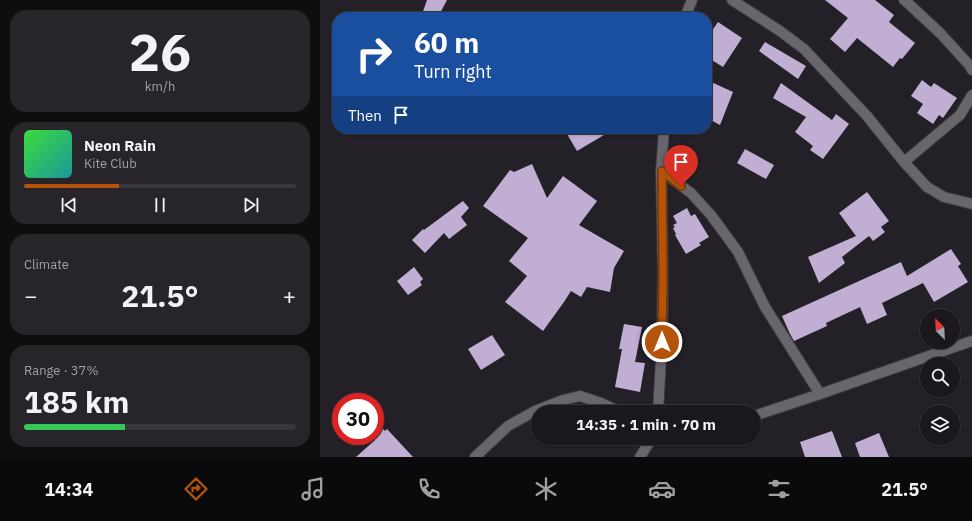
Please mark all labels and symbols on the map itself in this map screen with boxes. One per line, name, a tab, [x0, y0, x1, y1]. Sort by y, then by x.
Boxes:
pin	[664, 145, 698, 186]
north arrow	[920, 309, 960, 349]
position arrow	[641, 321, 683, 363]
speed limit sign: 30	[332, 393, 384, 445]

